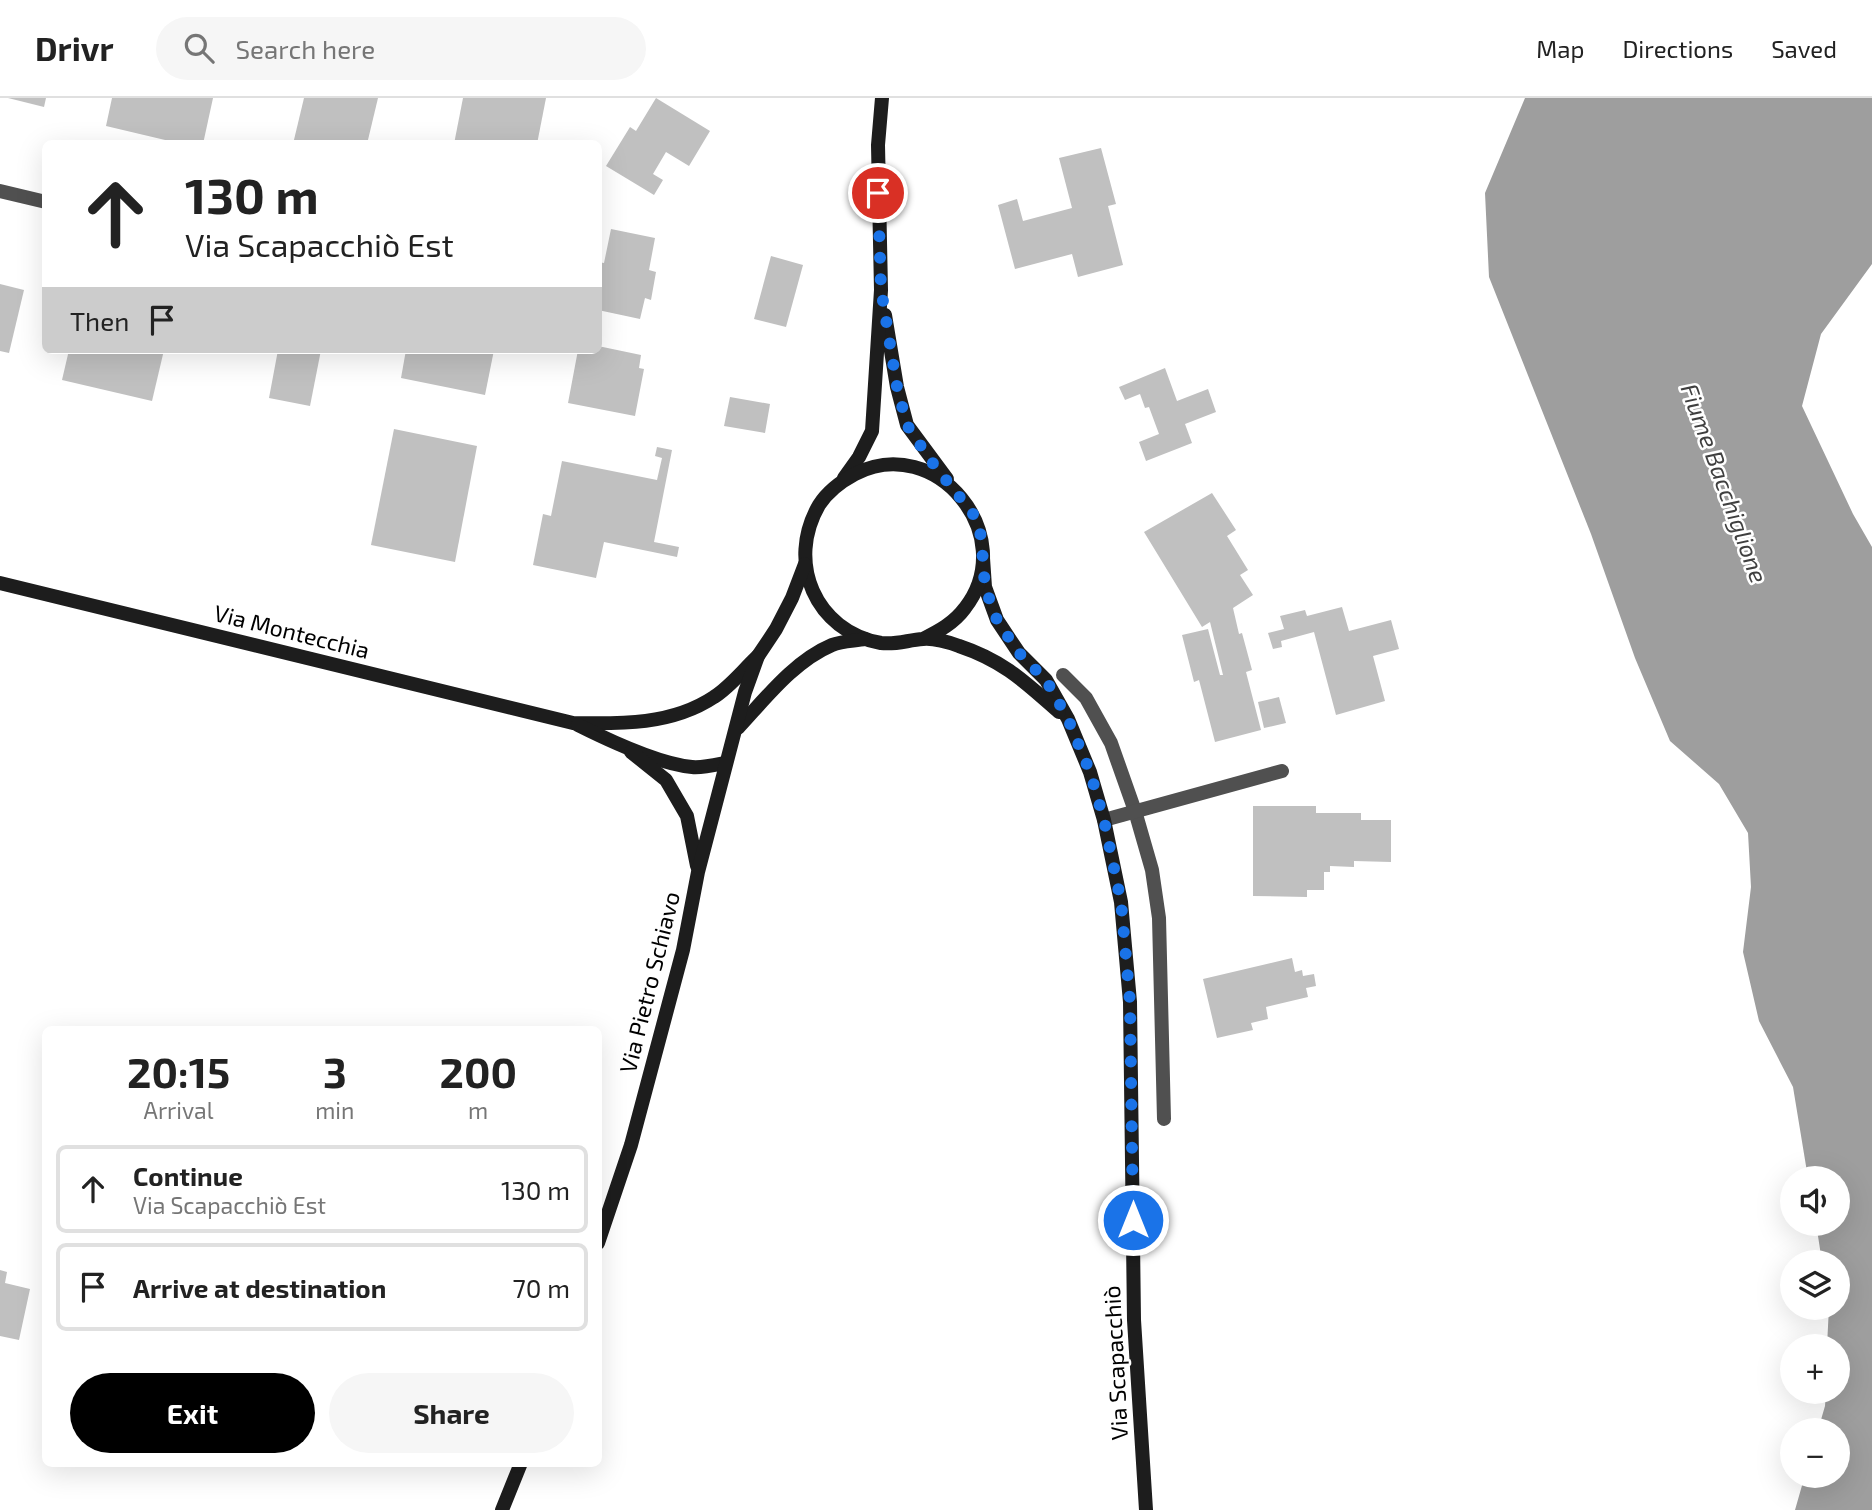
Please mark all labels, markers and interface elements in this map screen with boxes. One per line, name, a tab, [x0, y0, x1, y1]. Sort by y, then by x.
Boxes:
search box	[156, 17, 646, 80]
text: Drivr	[35, 28, 114, 68]
icon: search	[180, 29, 218, 67]
text: Search here	[236, 33, 375, 64]
text: Map	[1536, 34, 1584, 63]
text: Directions	[1622, 34, 1733, 63]
text: Saved	[1771, 34, 1837, 63]
pin	[848, 163, 908, 223]
text: 130 m	[185, 165, 319, 224]
icon: ahead	[70, 168, 161, 259]
icon: arrive	[859, 174, 897, 212]
text: Via Scapacchiò Est	[185, 225, 454, 263]
icon: arrive	[143, 301, 181, 339]
text: Then	[70, 305, 129, 336]
water label: Fiume Bacchiglione	[1675, 379, 1775, 587]
street label: Via Montecchia	[211, 598, 373, 664]
street label: Via Pietro Schiavo	[613, 888, 685, 1076]
text: 20:15	[127, 1046, 230, 1096]
text: 3	[323, 1046, 347, 1096]
text: 200	[439, 1046, 517, 1096]
text: Arrival	[144, 1096, 214, 1124]
text: min	[315, 1096, 354, 1124]
text: m	[468, 1096, 488, 1124]
text: Continue	[133, 1160, 243, 1191]
map controls	[1780, 1166, 1850, 1488]
button: sound	[1780, 1166, 1850, 1236]
icon: ahead	[74, 1170, 112, 1208]
text: 130 m	[501, 1174, 570, 1205]
position arrow	[1096, 1183, 1170, 1257]
text: Via Scapacchiò Est	[133, 1191, 326, 1219]
button: layers	[1780, 1250, 1850, 1320]
icon: arrive	[74, 1268, 112, 1306]
text: Arrive at destination	[133, 1272, 386, 1303]
text: 70 m	[512, 1272, 570, 1303]
street label: Via Scapacchiò	[1097, 1285, 1133, 1441]
button: +	[1780, 1334, 1850, 1404]
button: Exit	[70, 1373, 315, 1453]
button: Share	[329, 1373, 574, 1453]
button: −	[1780, 1418, 1850, 1488]

